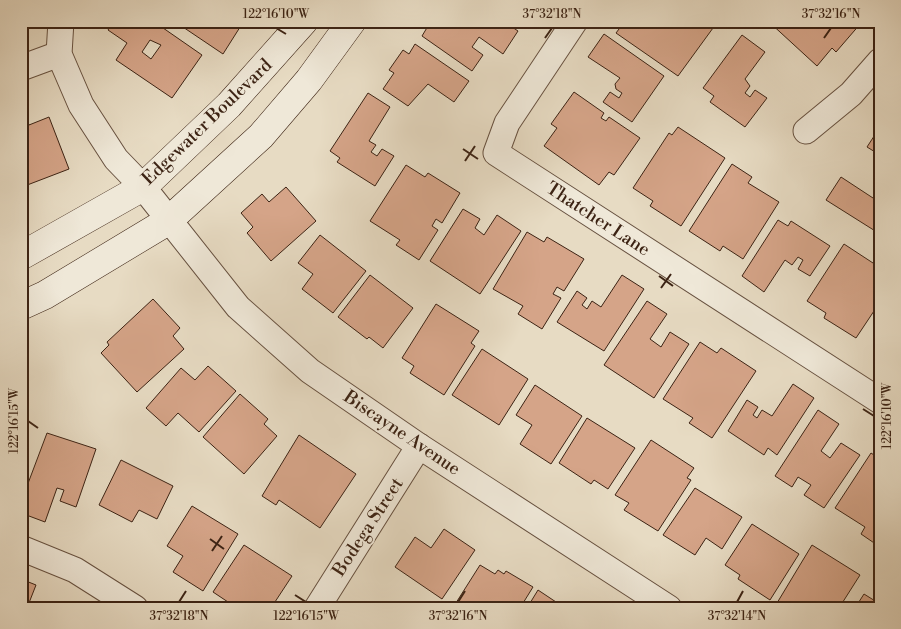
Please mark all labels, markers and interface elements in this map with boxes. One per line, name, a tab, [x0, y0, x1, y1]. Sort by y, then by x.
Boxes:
text: 122°16'10"W	[243, 7, 310, 22]
text: 37°32'18"N	[523, 7, 582, 22]
text: 37°32'16"N	[802, 7, 860, 22]
street label: Edgewater Boulevard	[137, 53, 278, 190]
street label: Thatcher Lane	[542, 177, 654, 261]
text: 122°16'10"W	[880, 382, 895, 449]
street label: Biscayne Avenue	[338, 385, 465, 481]
text: 122°16'15"W	[7, 387, 22, 454]
street label: Bodega Street	[327, 473, 409, 582]
text: 37°32'18"N	[150, 609, 209, 624]
text: 122°16'15"W	[273, 609, 340, 624]
text: 37°32'16"N	[429, 609, 487, 624]
text: 37°32'14"N	[708, 609, 766, 624]

